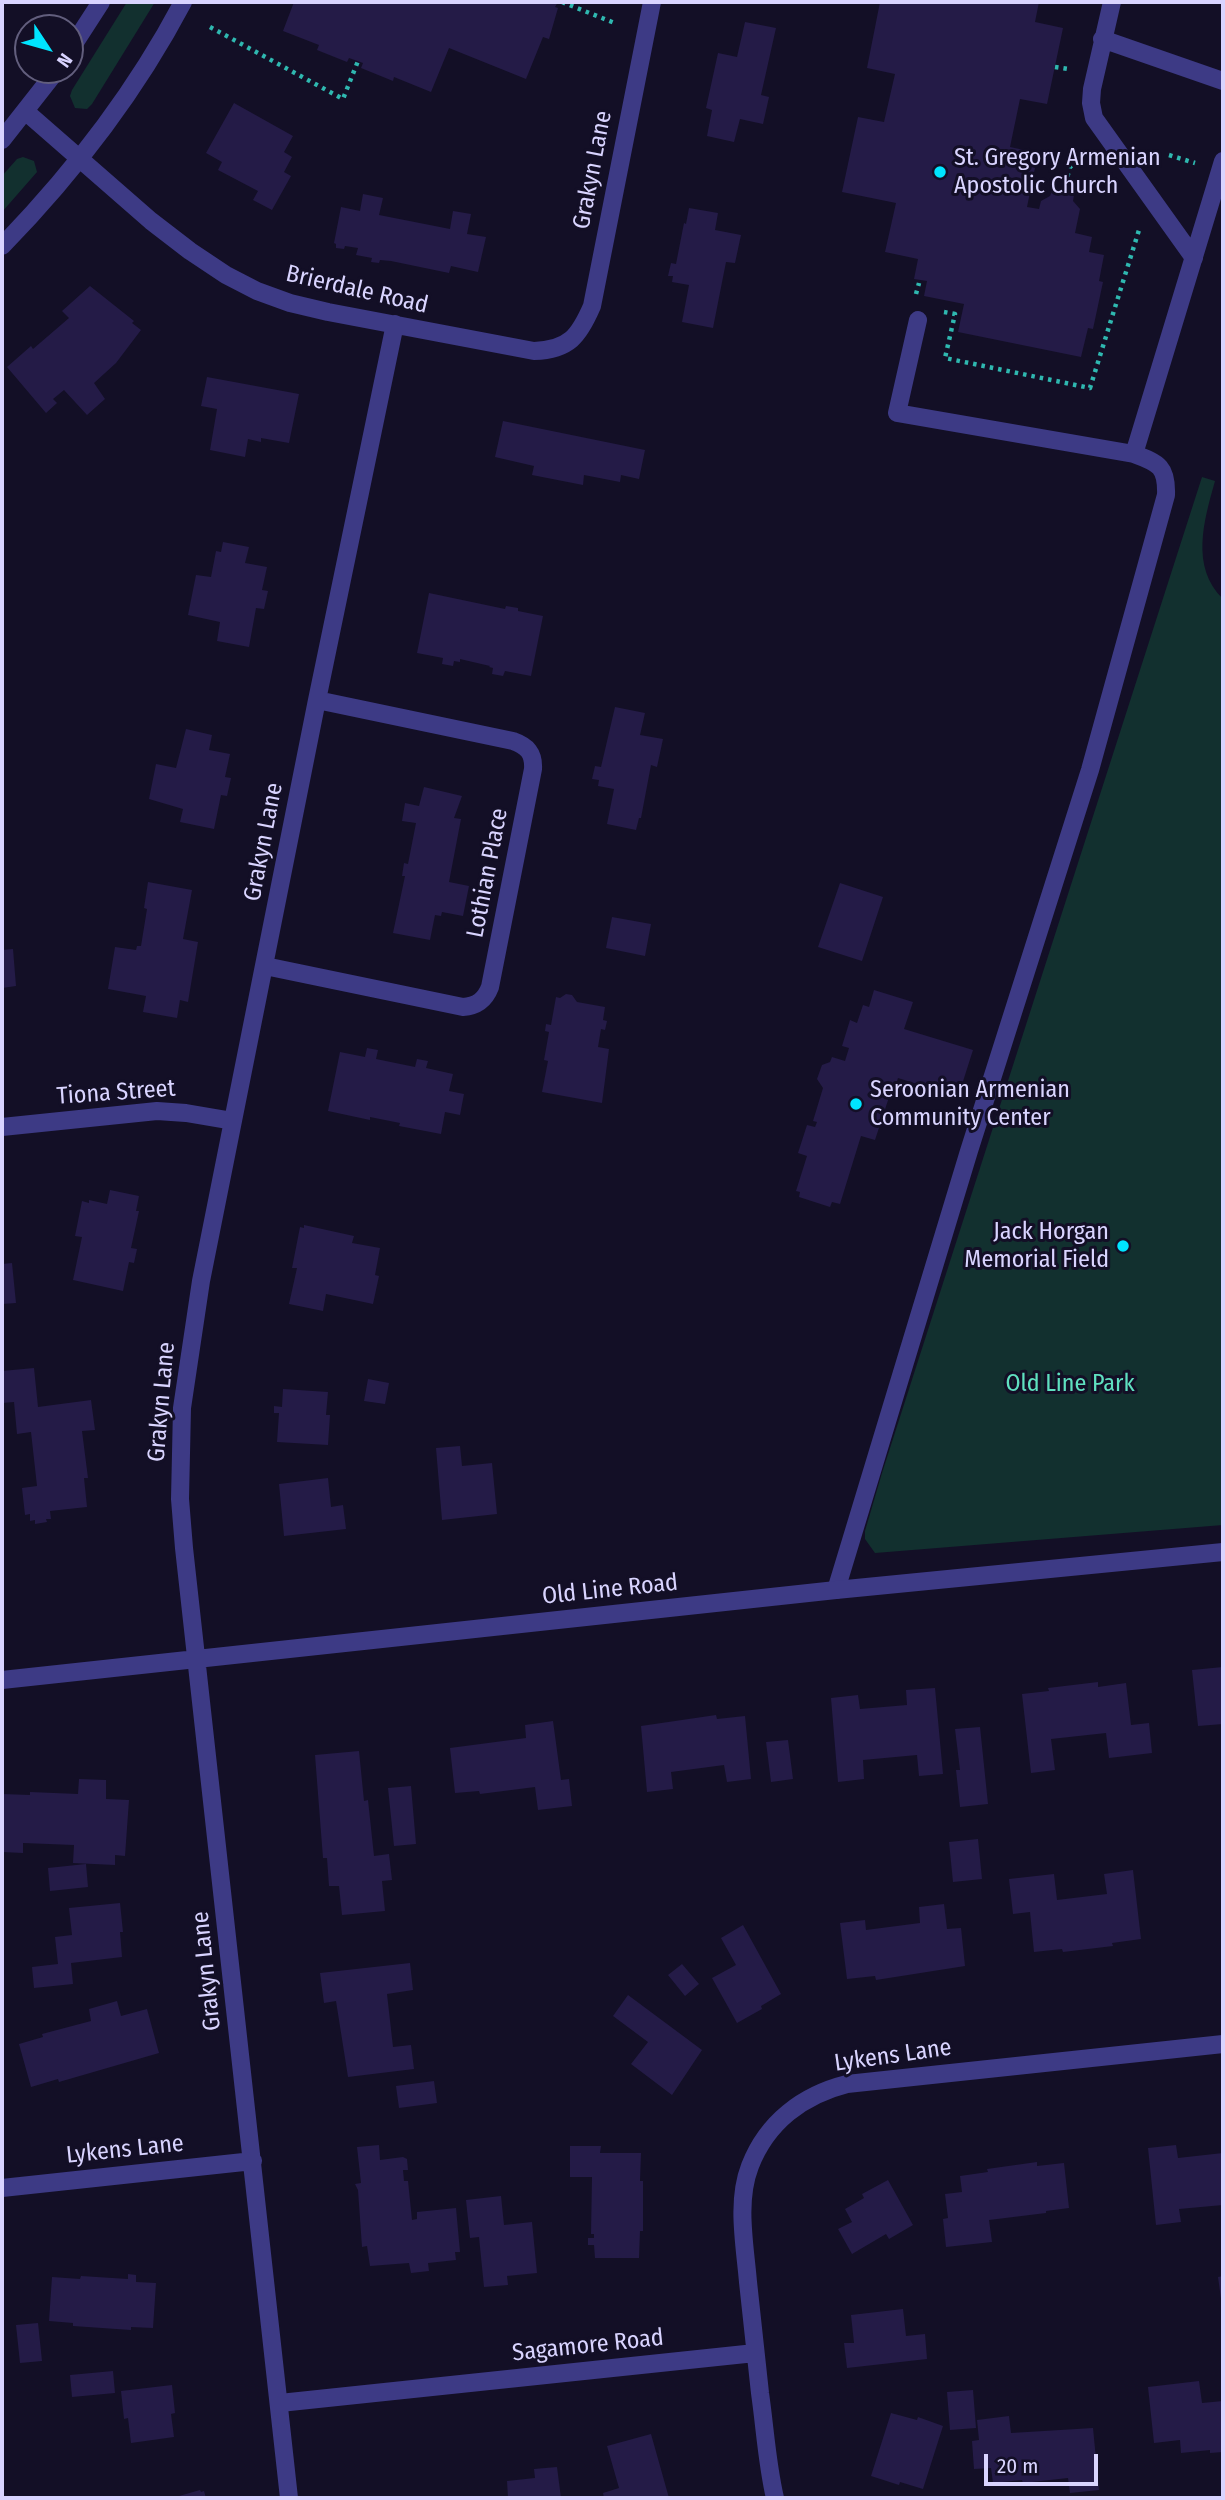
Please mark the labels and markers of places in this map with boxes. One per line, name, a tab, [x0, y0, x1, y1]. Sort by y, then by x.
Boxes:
place label: St. Gregory Armenian Apostolic Church	[954, 144, 1161, 200]
marker: St. Gregory Armenian Apostolic Church	[932, 164, 948, 180]
place label: Seroonian Armenian Community Center	[870, 1076, 1070, 1132]
marker: Seroonian Armenian Community Center	[848, 1096, 864, 1112]
place label: Jack Horgan Memorial Field	[964, 1218, 1109, 1274]
marker: Jack Horgan Memorial Field	[1115, 1238, 1131, 1254]

